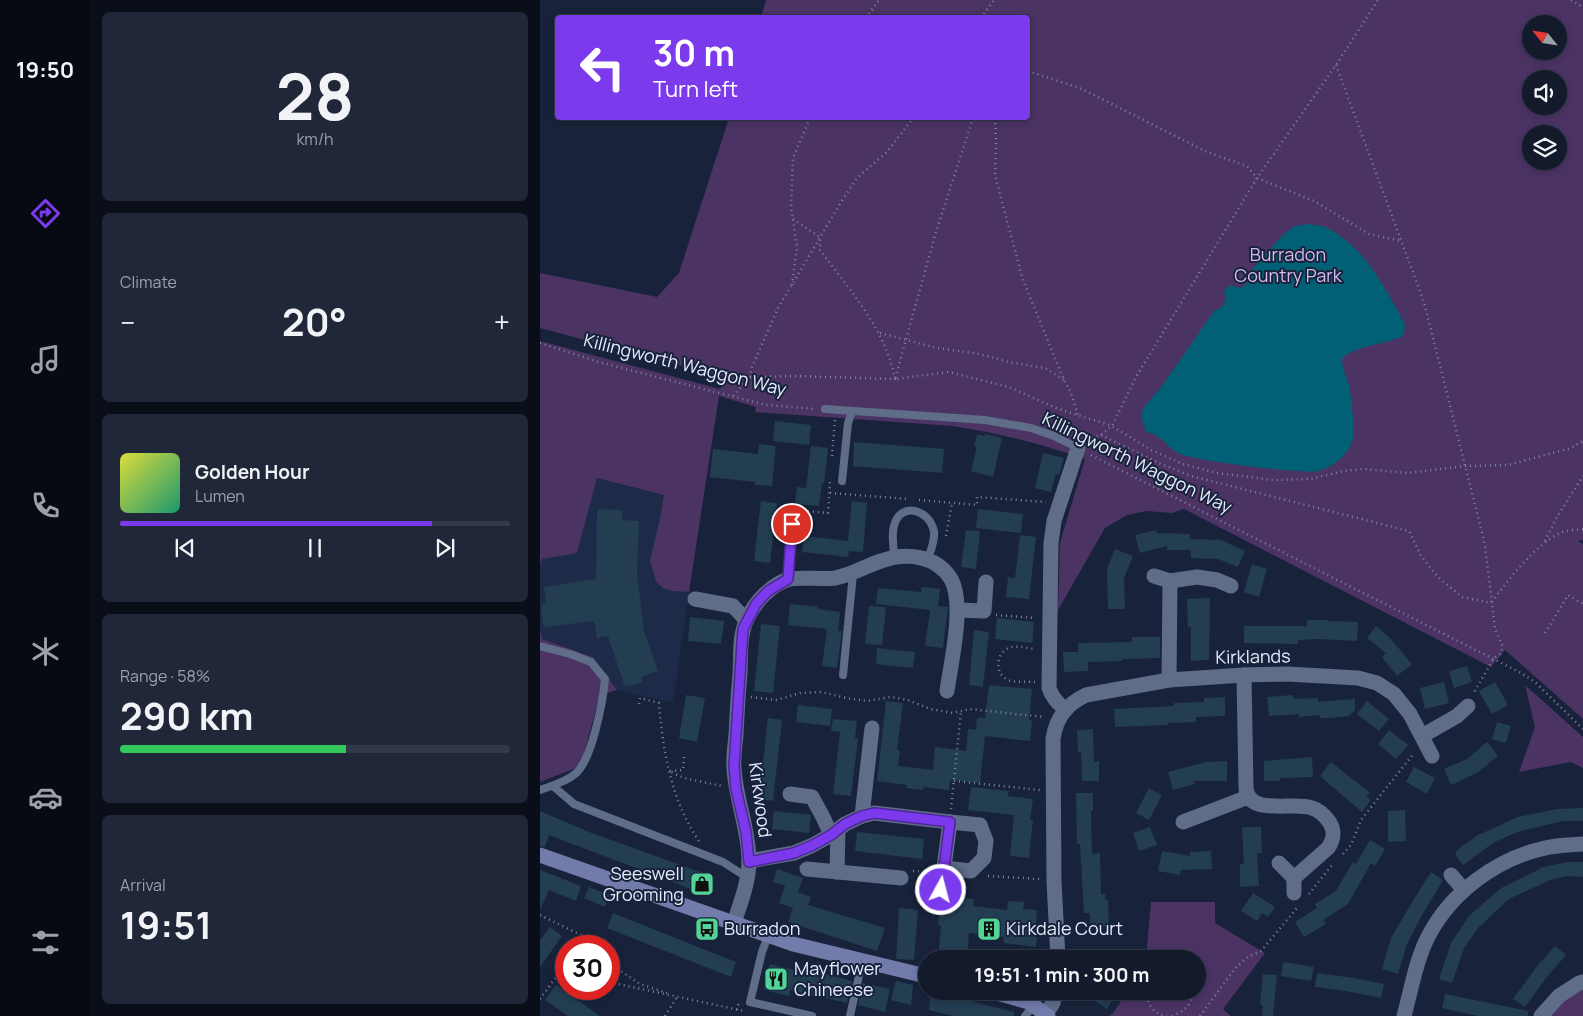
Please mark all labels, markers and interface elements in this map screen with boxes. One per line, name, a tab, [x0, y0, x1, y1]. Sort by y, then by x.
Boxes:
north arrow	[1522, 15, 1568, 60]
map controls	[1522, 15, 1567, 170]
text: 30 m	[653, 29, 735, 77]
icon: left	[570, 35, 635, 100]
text: 28	[276, 51, 354, 140]
text: 19:50	[16, 55, 74, 85]
button: sound	[1522, 70, 1567, 115]
text: Turn left	[653, 74, 738, 104]
button: layers	[1522, 125, 1567, 170]
text: km/h	[296, 128, 334, 150]
icon: directions	[28, 196, 63, 231]
park label: Burradon Country Park	[1234, 242, 1343, 287]
text: Climate	[120, 271, 177, 293]
text: 20°	[282, 295, 347, 347]
text: −	[120, 303, 135, 341]
text: +	[494, 303, 510, 341]
street label: Killingworth Waggon Way	[581, 327, 790, 401]
icon: music	[28, 342, 63, 377]
street label: Killingworth Waggon Way	[1039, 406, 1237, 519]
text: Golden Hour	[195, 459, 309, 485]
text: Lumen	[195, 485, 245, 507]
icon: phone	[28, 488, 63, 523]
pin	[771, 503, 813, 545]
icon: arrive	[778, 510, 806, 538]
icon: previous	[171, 534, 199, 562]
icon: pause	[301, 534, 329, 562]
icon: next	[431, 534, 459, 562]
icon: climate	[28, 634, 63, 669]
street label: Kirklands	[1215, 643, 1291, 669]
text: Range · 58%	[120, 665, 210, 687]
text: 290 km	[120, 689, 253, 741]
street label: Kirkwood	[744, 761, 778, 839]
icon: car	[28, 780, 63, 815]
place label: Seeswell Grooming	[603, 861, 684, 906]
position arrow	[914, 863, 966, 915]
shop icon: Seeswell Grooming	[689, 871, 715, 897]
text: Arrival	[120, 874, 166, 896]
text: 19:51	[120, 898, 212, 950]
bus stop icon: Burradon	[694, 916, 720, 942]
place label: Burradon	[724, 916, 800, 940]
building icon: Kirkdale Court	[976, 916, 1002, 942]
place label: Kirkdale Court	[1006, 916, 1123, 940]
icon: filters	[28, 925, 63, 960]
speed limit sign: 30	[555, 935, 620, 1000]
place label: Mayflower Chineese	[794, 956, 881, 1001]
text: 19:51 · 1 min · 300 m	[975, 962, 1149, 988]
restaurant icon: Mayflower Chineese	[763, 966, 789, 992]

